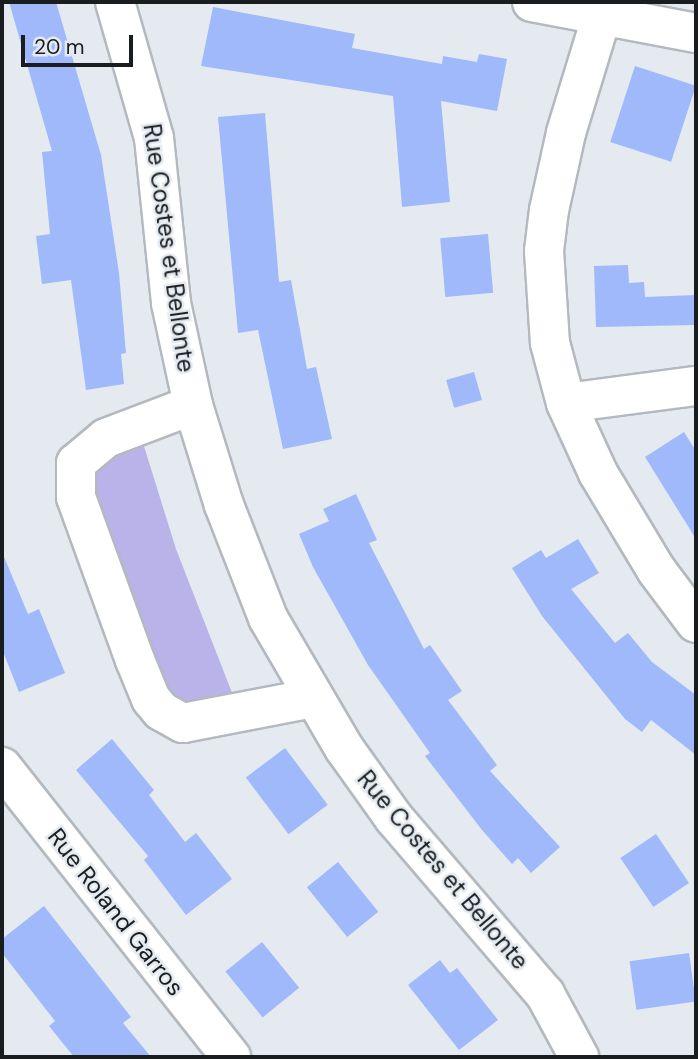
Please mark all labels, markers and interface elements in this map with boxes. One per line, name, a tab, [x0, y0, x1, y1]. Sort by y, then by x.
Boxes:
scale bar	[24, 21, 136, 65]
text: 20 m	[34, 33, 85, 61]
street label: Rue Costes et Bellonte	[137, 122, 201, 374]
street label: Rue Costes et Bellonte	[351, 765, 535, 975]
street label: Rue Roland Garros	[42, 823, 190, 1001]

